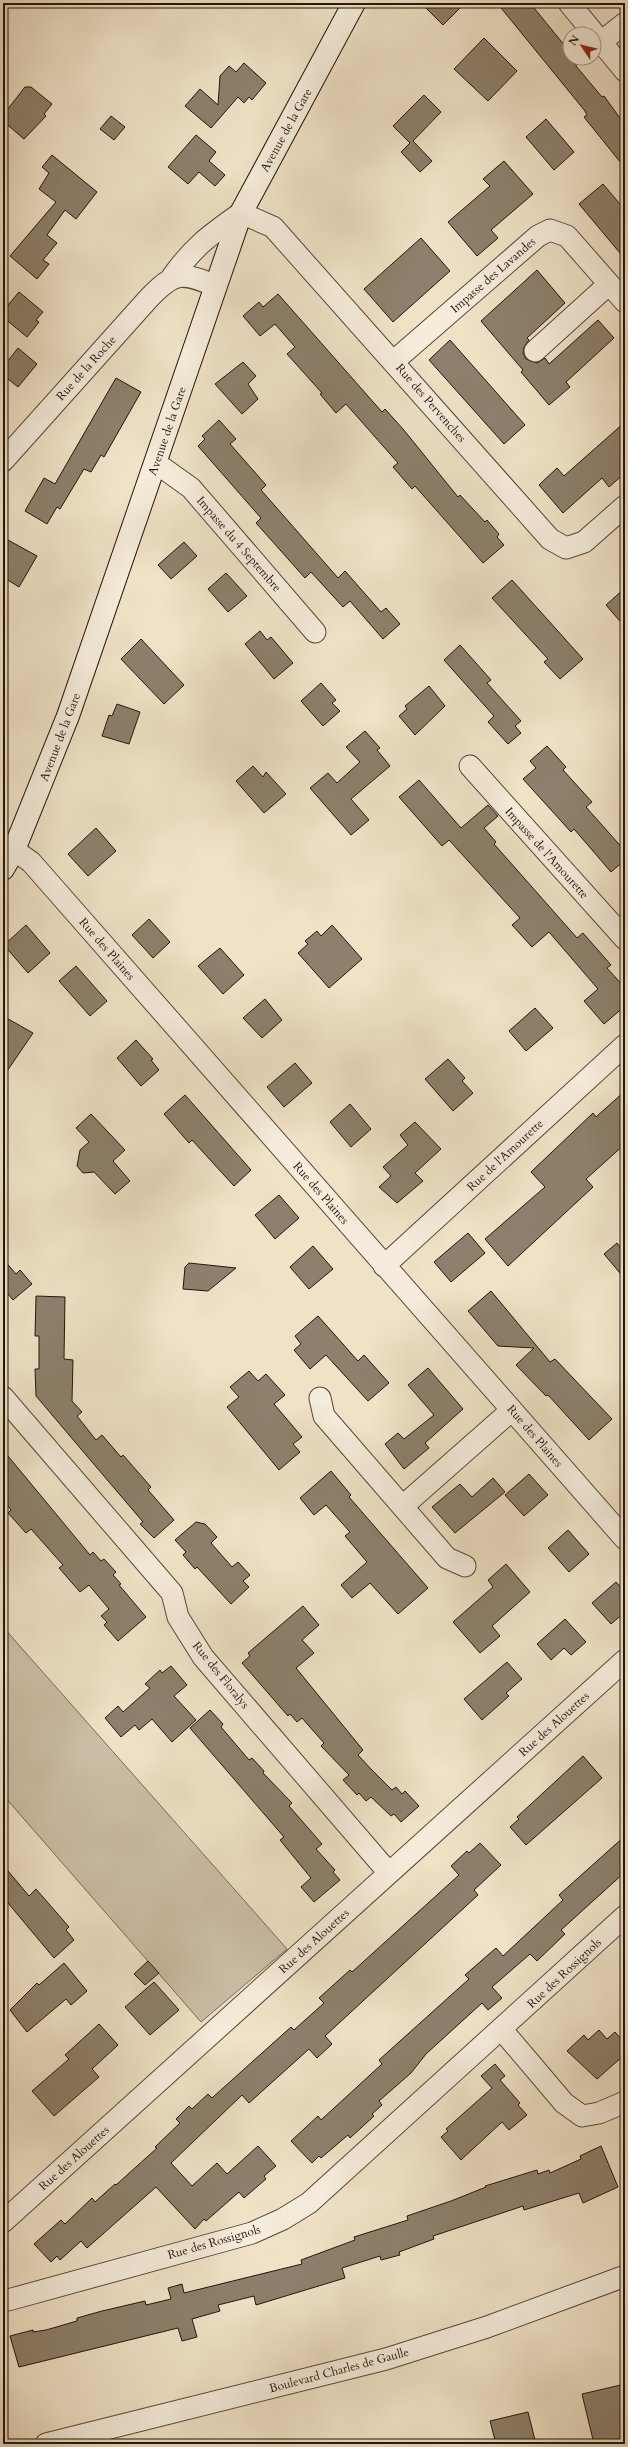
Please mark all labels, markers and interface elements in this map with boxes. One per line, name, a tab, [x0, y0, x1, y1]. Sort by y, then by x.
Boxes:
north arrow	[562, 26, 602, 66]
text: N	[565, 32, 583, 49]
street label: Avenue de la Gare	[256, 85, 316, 175]
street label: Impasse des Lavandes	[447, 234, 539, 316]
street label: Rue de la Roche	[52, 332, 120, 404]
street label: Rue des Pervenches	[392, 360, 470, 446]
street label: Avenue de la Gare	[144, 384, 190, 478]
street label: Impasse du 4 Septembre	[193, 493, 285, 595]
street label: Avenue de la Gare	[36, 691, 84, 783]
street label: Impasse de l'Amourette	[502, 804, 592, 902]
street label: Rue des Plaines	[75, 914, 139, 984]
street label: Rue de l'Amourette	[463, 1115, 547, 1195]
street label: Rue des Plaines	[289, 1158, 353, 1228]
street label: Rue des Plaines	[503, 1401, 567, 1471]
street label: Rue des Floralys	[189, 1638, 253, 1712]
street label: Rue des Alouettes	[515, 1688, 593, 1760]
street label: Rue des Alouettes	[275, 1905, 353, 1977]
street label: Rue des Rossignols	[523, 1934, 605, 2012]
street label: Rue des Alouettes	[35, 2122, 113, 2194]
street label: Rue des Rossignols	[166, 2221, 262, 2263]
street label: Boulevard Charles de Gaulle	[267, 2344, 411, 2396]

